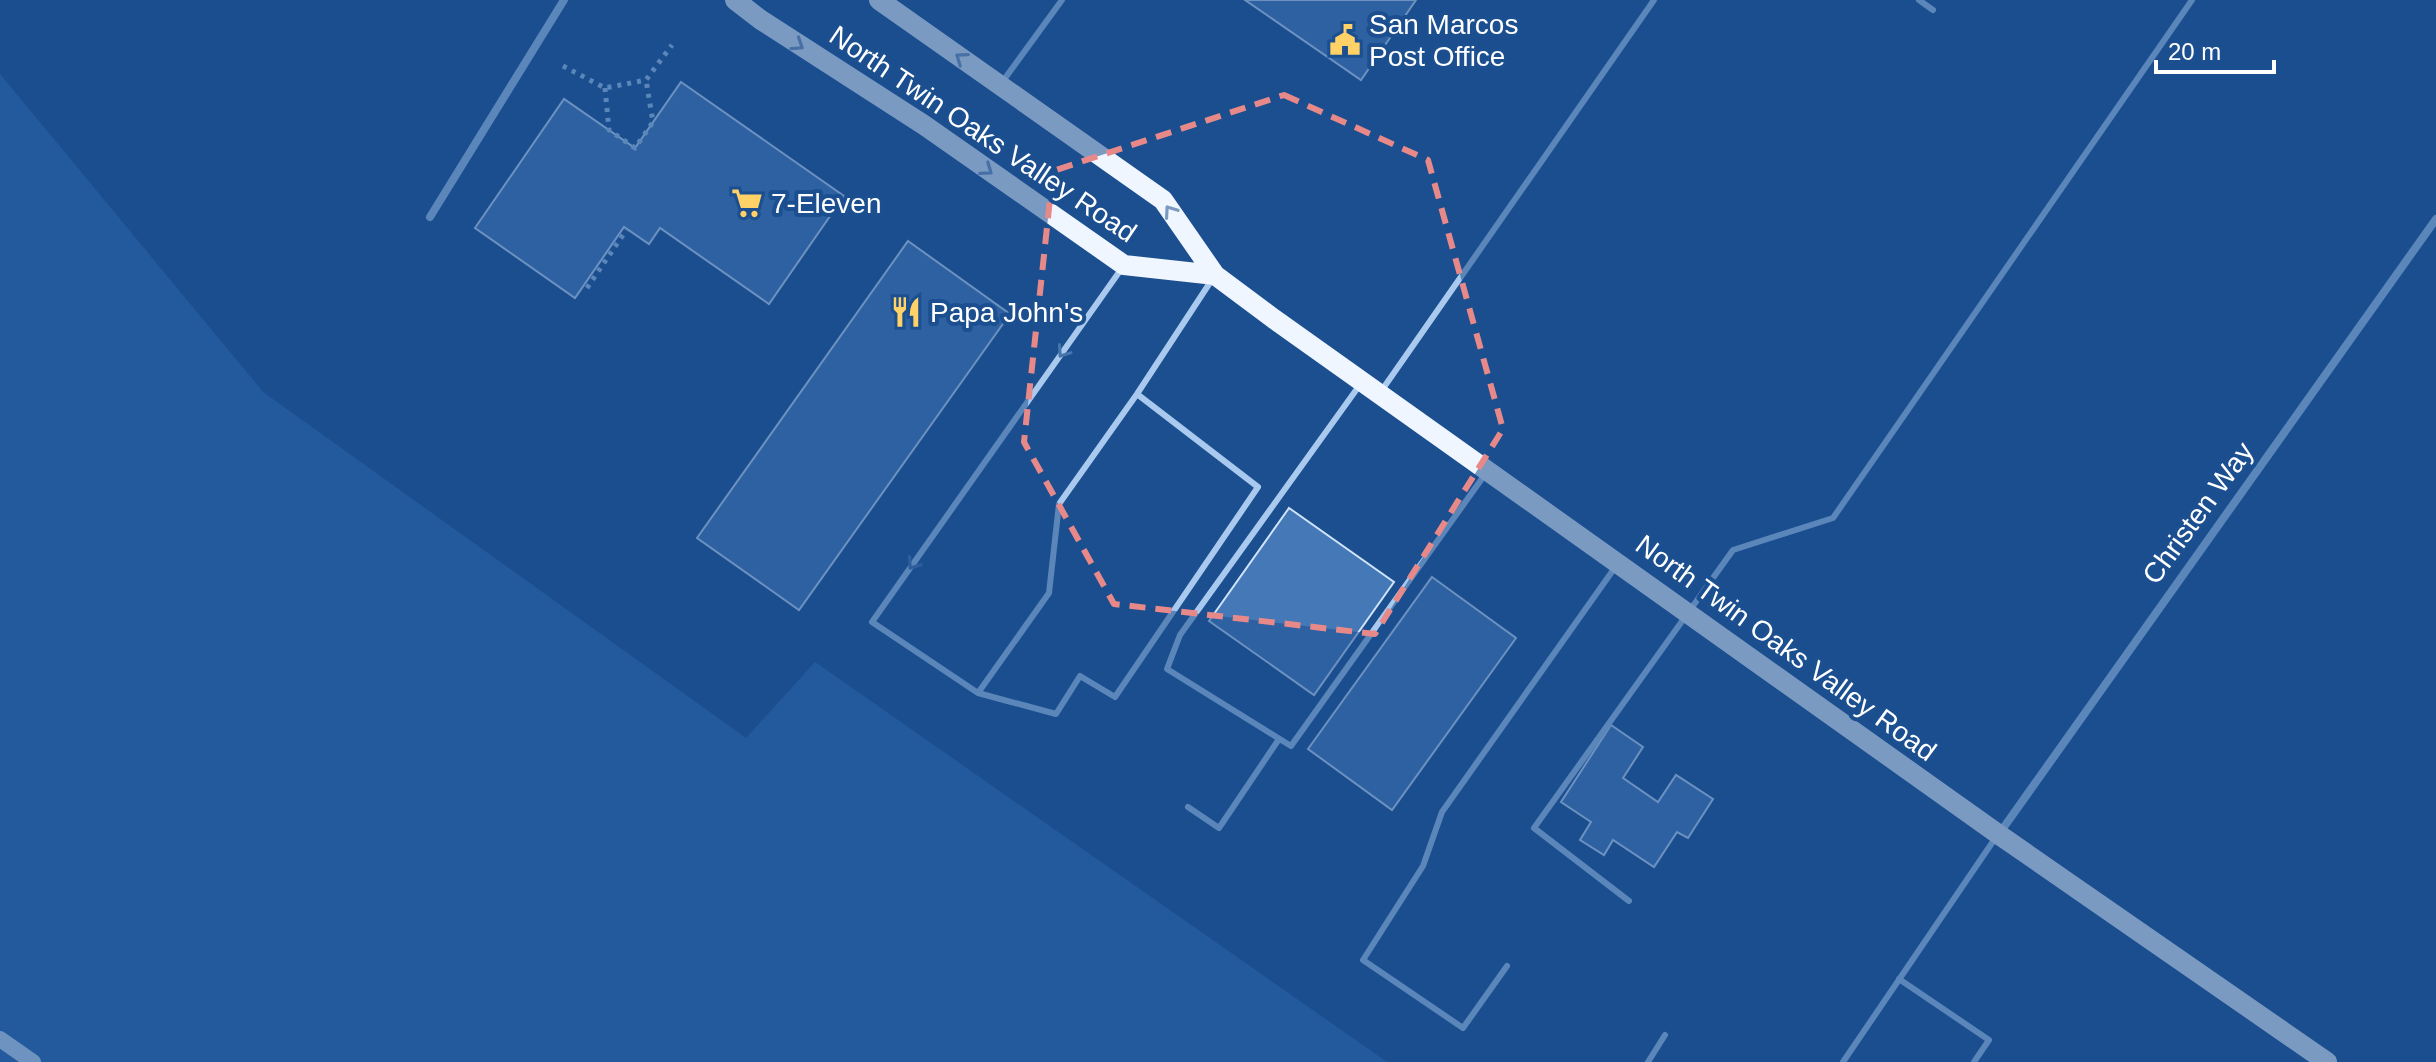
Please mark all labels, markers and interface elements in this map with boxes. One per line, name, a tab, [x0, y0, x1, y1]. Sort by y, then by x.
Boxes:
place label: San Marcos Post Office	[1369, 9, 1518, 72]
street label: North Twin Oaks Valley Road	[824, 20, 1142, 248]
public building icon: San Marcos Post Office	[1328, 23, 1362, 57]
scale bar	[2156, 24, 2274, 74]
one-way arrow	[790, 35, 804, 50]
text: 20 m	[2168, 38, 2221, 65]
one-way arrow	[956, 53, 970, 68]
one-way arrow	[979, 160, 993, 175]
supermarket icon: 7-Eleven	[730, 186, 764, 220]
place label: 7-Eleven	[771, 188, 882, 219]
one-way arrow	[1165, 205, 1180, 220]
restaurant icon: Papa John's	[889, 295, 923, 329]
place label: Papa John's	[930, 297, 1083, 328]
one-way arrow	[1058, 343, 1072, 357]
street label: Christen Way	[2136, 436, 2260, 590]
street label: North Twin Oaks Valley Road	[1630, 529, 1942, 767]
one-way arrow	[908, 556, 922, 570]

